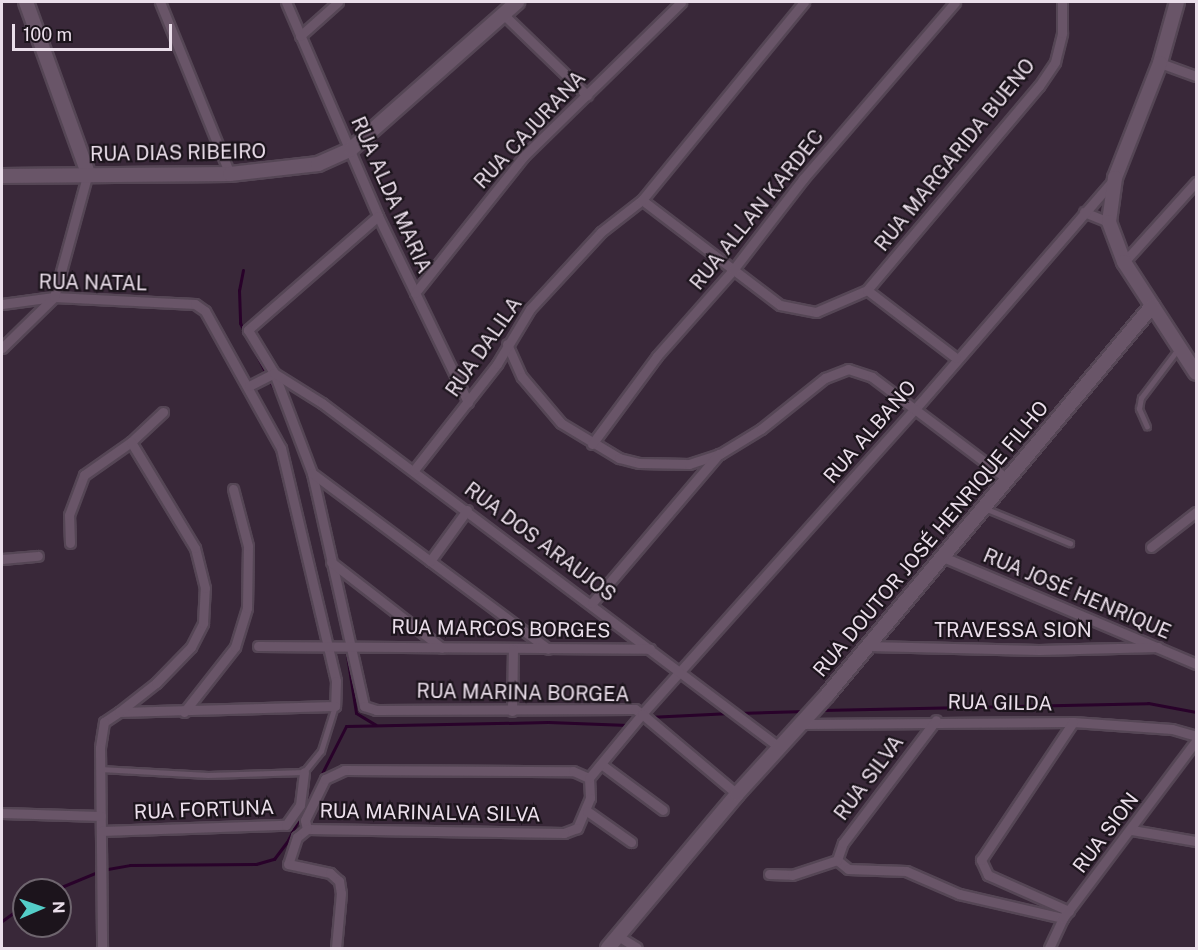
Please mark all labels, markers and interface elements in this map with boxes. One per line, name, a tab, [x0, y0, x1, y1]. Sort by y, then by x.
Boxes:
scale bar	[15, 12, 176, 50]
text: 100 m	[23, 24, 72, 45]
street label: RUA MARGARIDA BUENO	[870, 54, 1040, 256]
street label: RUA CAJURANA	[469, 66, 591, 194]
street label: RUA ALDA MARIA	[346, 113, 436, 277]
street label: RUA ALLAN KARDEC	[685, 125, 829, 295]
street label: RUA DIAS RIBEIRO	[90, 139, 266, 167]
street label: RUA NATAL	[38, 270, 148, 296]
street label: RUA DALILA	[441, 292, 527, 402]
street label: RUA ALBANO	[819, 376, 921, 488]
street label: RUA DOUTOR JOSÉ HENRIQUE FILHO	[808, 396, 1054, 682]
street label: RUA DOS ARAUJOS	[460, 477, 620, 607]
street label: RUA JOSÉ HENRIQUE	[979, 544, 1175, 644]
street label: RUA MARCOS BORGES	[391, 615, 611, 643]
street label: TRAVESSA SION	[934, 618, 1092, 642]
street label: RUA MARINA BORGEA	[416, 679, 630, 707]
street label: RUA GILDA	[947, 690, 1053, 716]
street label: RUA SILVA	[829, 731, 909, 825]
street label: RUA SION	[1068, 788, 1144, 878]
street label: RUA FORTUNA	[133, 796, 275, 824]
street label: RUA MARINALVA SILVA	[319, 799, 541, 827]
north arrow	[12, 878, 72, 938]
text: N	[49, 901, 68, 914]

